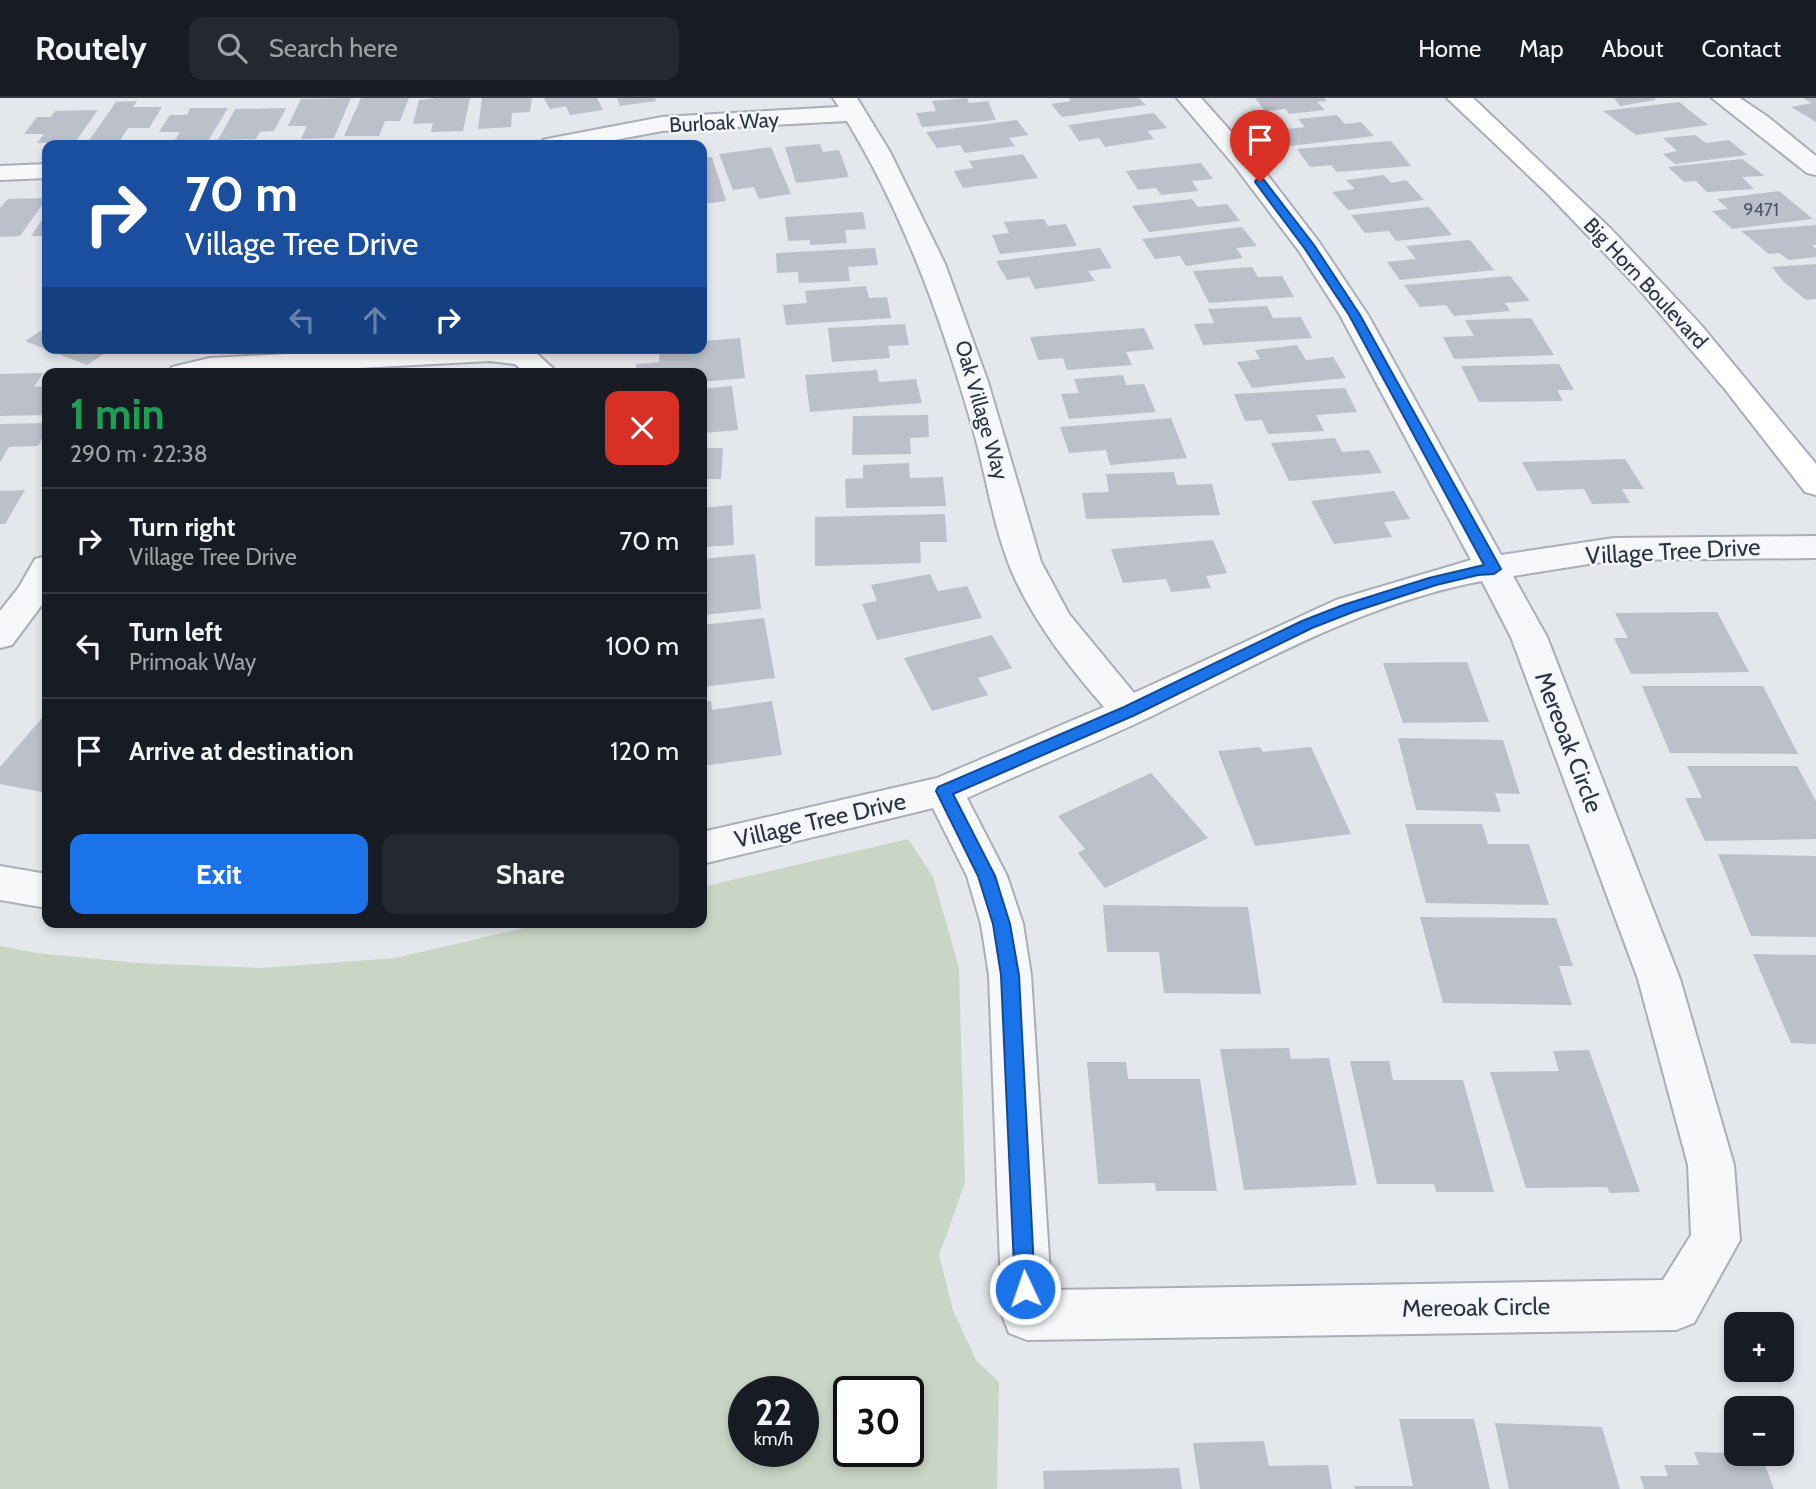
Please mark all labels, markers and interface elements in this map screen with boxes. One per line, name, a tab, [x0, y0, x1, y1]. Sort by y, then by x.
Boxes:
search box	[189, 17, 679, 80]
text: Routely	[35, 28, 147, 68]
icon: search	[213, 29, 251, 67]
text: Search here	[269, 32, 398, 64]
text: Home	[1418, 34, 1481, 63]
text: Map	[1519, 34, 1564, 63]
text: About	[1602, 34, 1664, 63]
text: Contact	[1702, 34, 1781, 63]
street label: Burloak Way	[668, 107, 780, 137]
pin	[1230, 110, 1290, 182]
icon: arrive	[1241, 121, 1279, 159]
text: 70 m	[185, 164, 298, 223]
icon: right	[70, 168, 161, 259]
house number: 9471	[1743, 199, 1779, 221]
street label: Big Horn Boulevard	[1579, 212, 1713, 354]
text: Village Tree Drive	[185, 224, 418, 263]
icon: left	[283, 301, 321, 339]
icon: ahead	[356, 301, 394, 339]
icon: right	[429, 301, 467, 339]
street label: Oak Village Way	[950, 338, 1014, 483]
text: 1 min	[70, 388, 165, 440]
button: close	[605, 391, 679, 465]
text: 290 m · 22:38	[70, 440, 208, 468]
text: Turn right	[129, 511, 235, 543]
icon: right	[70, 522, 108, 560]
text: 70 m	[619, 525, 679, 557]
street label: Village Tree Drive	[1585, 532, 1761, 570]
text: Village Tree Drive	[129, 543, 297, 571]
text: Turn left	[129, 616, 222, 648]
icon: left	[70, 627, 108, 665]
text: 100 m	[606, 630, 679, 662]
text: Primoak Way	[129, 648, 257, 676]
street label: Mereoak Circle	[1529, 667, 1609, 817]
icon: arrive	[70, 732, 108, 770]
text: Arrive at destination	[129, 735, 354, 767]
text: 120 m	[610, 735, 679, 767]
street label: Village Tree Drive	[731, 786, 909, 854]
button: Exit	[70, 834, 368, 914]
button: Share	[382, 834, 679, 914]
position arrow	[988, 1252, 1062, 1326]
street label: Mereoak Circle	[1401, 1291, 1551, 1323]
map controls	[1724, 1312, 1794, 1466]
button: +	[1724, 1312, 1794, 1382]
speed limit sign: 30	[833, 1376, 924, 1467]
text: 22	[755, 1391, 792, 1434]
button: −	[1724, 1396, 1794, 1466]
text: km/h	[754, 1428, 793, 1450]

